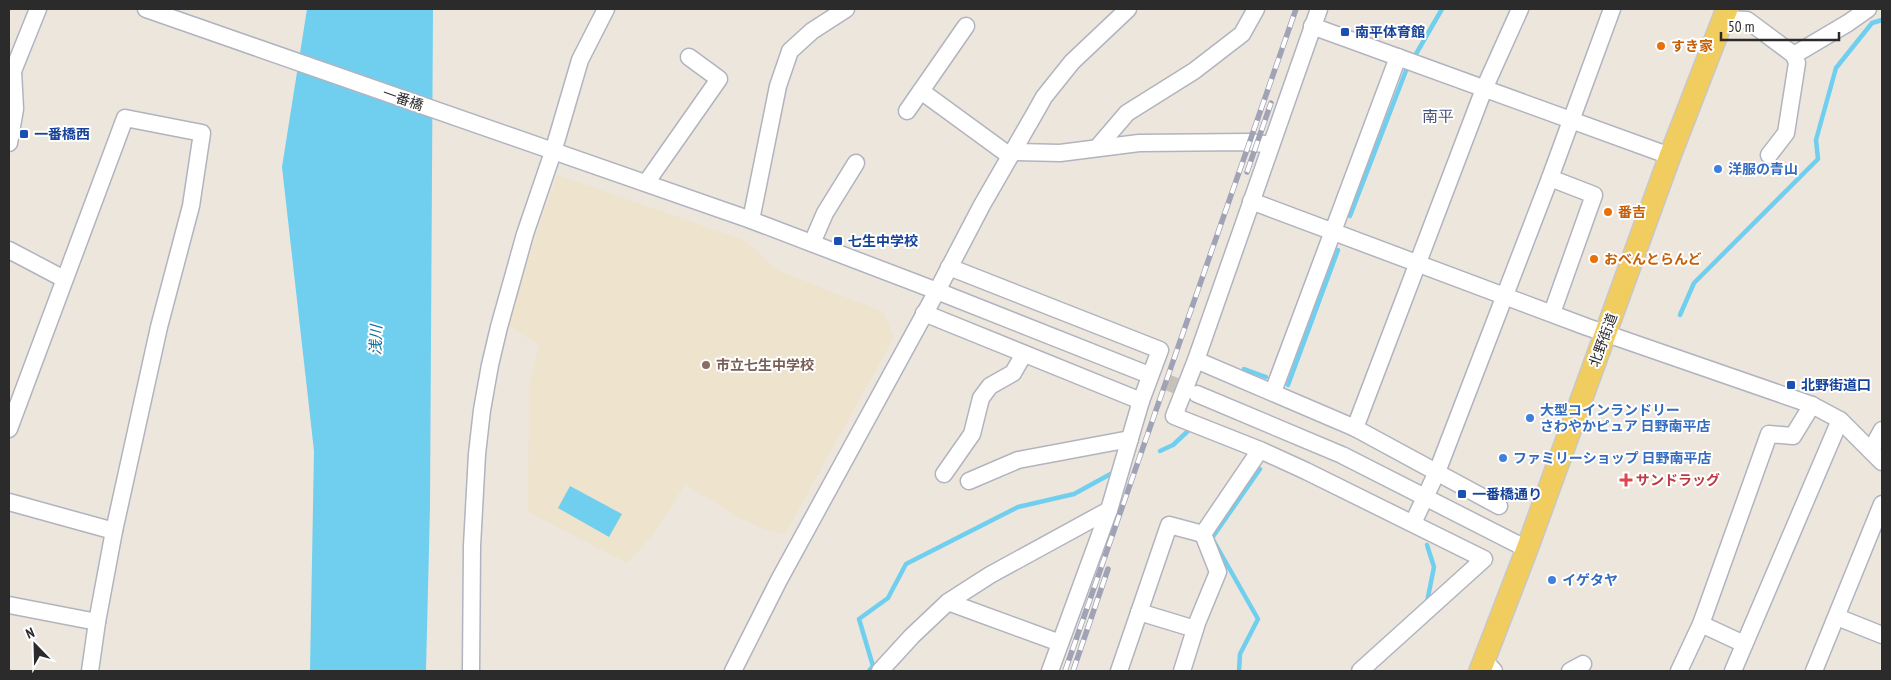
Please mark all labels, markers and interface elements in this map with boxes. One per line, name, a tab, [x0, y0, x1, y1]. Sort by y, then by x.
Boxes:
scale bar	[1721, 10, 1838, 42]
text: 50 m	[1728, 17, 1754, 36]
place label: 南平体育館	[1355, 23, 1425, 41]
marker: 南平体育館	[1339, 26, 1351, 38]
place label: すき家	[1671, 37, 1713, 55]
marker: すき家	[1655, 40, 1667, 52]
street label: 一番橋	[380, 84, 426, 114]
district label: 南平	[1422, 106, 1454, 126]
place label: 一番橋西	[34, 125, 90, 143]
marker: 一番橋西	[18, 128, 30, 140]
place label: 洋服の青山	[1728, 160, 1798, 178]
marker: 洋服の青山	[1712, 163, 1724, 175]
place label: 番吉	[1618, 203, 1646, 221]
marker: 番吉	[1602, 206, 1614, 218]
place label: 七生中学校	[848, 232, 918, 250]
marker: 七生中学校	[832, 235, 844, 247]
place label: おべんとらんど	[1604, 250, 1702, 268]
marker: おべんとらんど	[1588, 253, 1600, 265]
street label: 北野街道	[1585, 311, 1621, 369]
water label: 浅川	[365, 323, 386, 355]
place label: 市立七生中学校	[716, 356, 814, 374]
marker: 市立七生中学校	[700, 359, 712, 371]
place label: 北野街道口	[1801, 376, 1871, 394]
marker: 北野街道口	[1785, 379, 1797, 391]
place label: 大型コインランドリー さわやかピュア 日野南平店	[1540, 401, 1711, 435]
marker: 大型コインランドリー さわやかピュア 日野南平店	[1524, 412, 1536, 424]
place label: ファミリーショップ 日野南平店	[1513, 449, 1712, 467]
marker: ファミリーショップ 日野南平店	[1497, 452, 1509, 464]
place label: サンドラッグ	[1636, 471, 1720, 489]
marker: サンドラッグ	[1620, 474, 1632, 486]
place label: 一番橋通り	[1472, 485, 1542, 503]
marker: 一番橋通り	[1456, 488, 1468, 500]
place label: イゲタヤ	[1562, 571, 1618, 589]
marker: イゲタヤ	[1546, 574, 1558, 586]
north arrow	[10, 620, 60, 670]
text: N	[23, 623, 37, 643]

